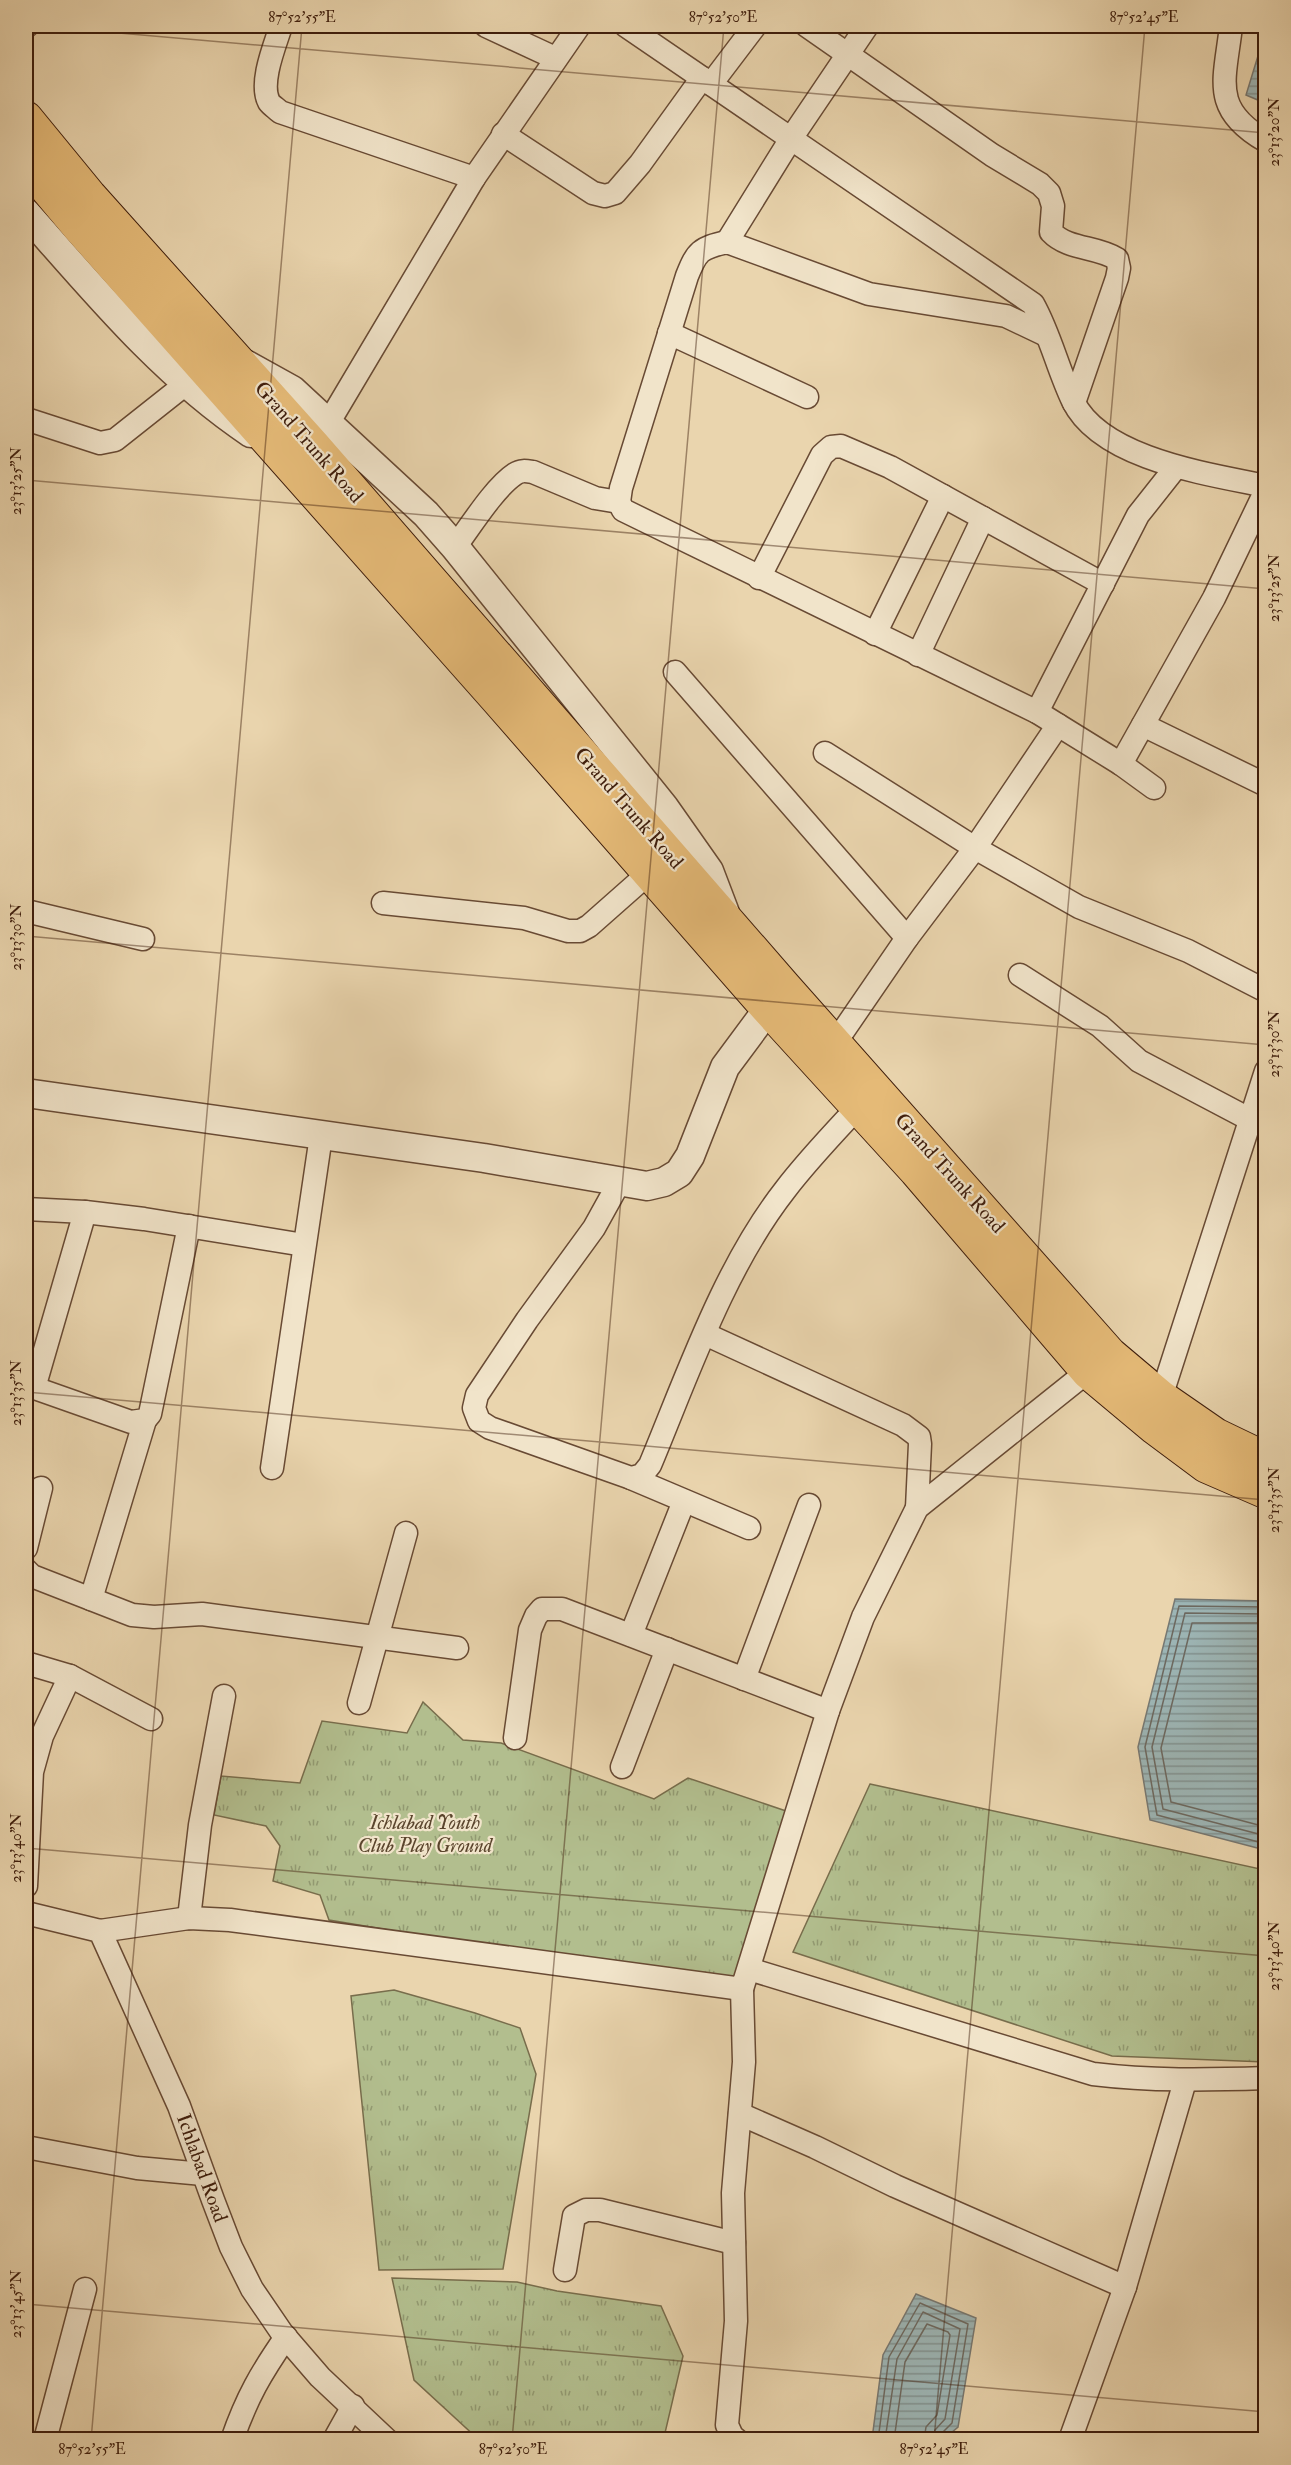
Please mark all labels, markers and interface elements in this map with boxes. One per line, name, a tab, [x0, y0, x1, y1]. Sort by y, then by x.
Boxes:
text: 87°52'55"E	[268, 8, 336, 27]
text: 87°52'50"E	[689, 8, 758, 27]
text: 87°52'45"E	[1109, 8, 1179, 27]
text: 23°13'20"N	[1265, 97, 1284, 166]
street label: Grand Trunk Road	[249, 376, 369, 508]
text: 23°13'25"N	[7, 447, 26, 515]
text: 23°13'25"N	[1265, 554, 1284, 622]
street label: Grand Trunk Road	[569, 742, 689, 874]
text: 23°13'30"N	[7, 903, 26, 971]
text: 23°13'30"N	[1265, 1010, 1284, 1078]
street label: Grand Trunk Road	[889, 1108, 1011, 1238]
text: 23°13'35"N	[7, 1359, 26, 1426]
text: 23°13'35"N	[1265, 1466, 1284, 1533]
park label: Ichlabad Youth Club Play Ground	[358, 1810, 494, 1858]
text: 23°13'40"N	[7, 1813, 26, 1883]
text: 23°13'40"N	[1265, 1921, 1284, 1991]
street label: Ichlabad Road	[171, 2110, 233, 2226]
text: 23°13'45"N	[7, 2269, 26, 2338]
text: 87°52'55"E	[58, 2440, 126, 2459]
text: 87°52'50"E	[479, 2440, 548, 2459]
text: 87°52'45"E	[899, 2440, 969, 2459]

